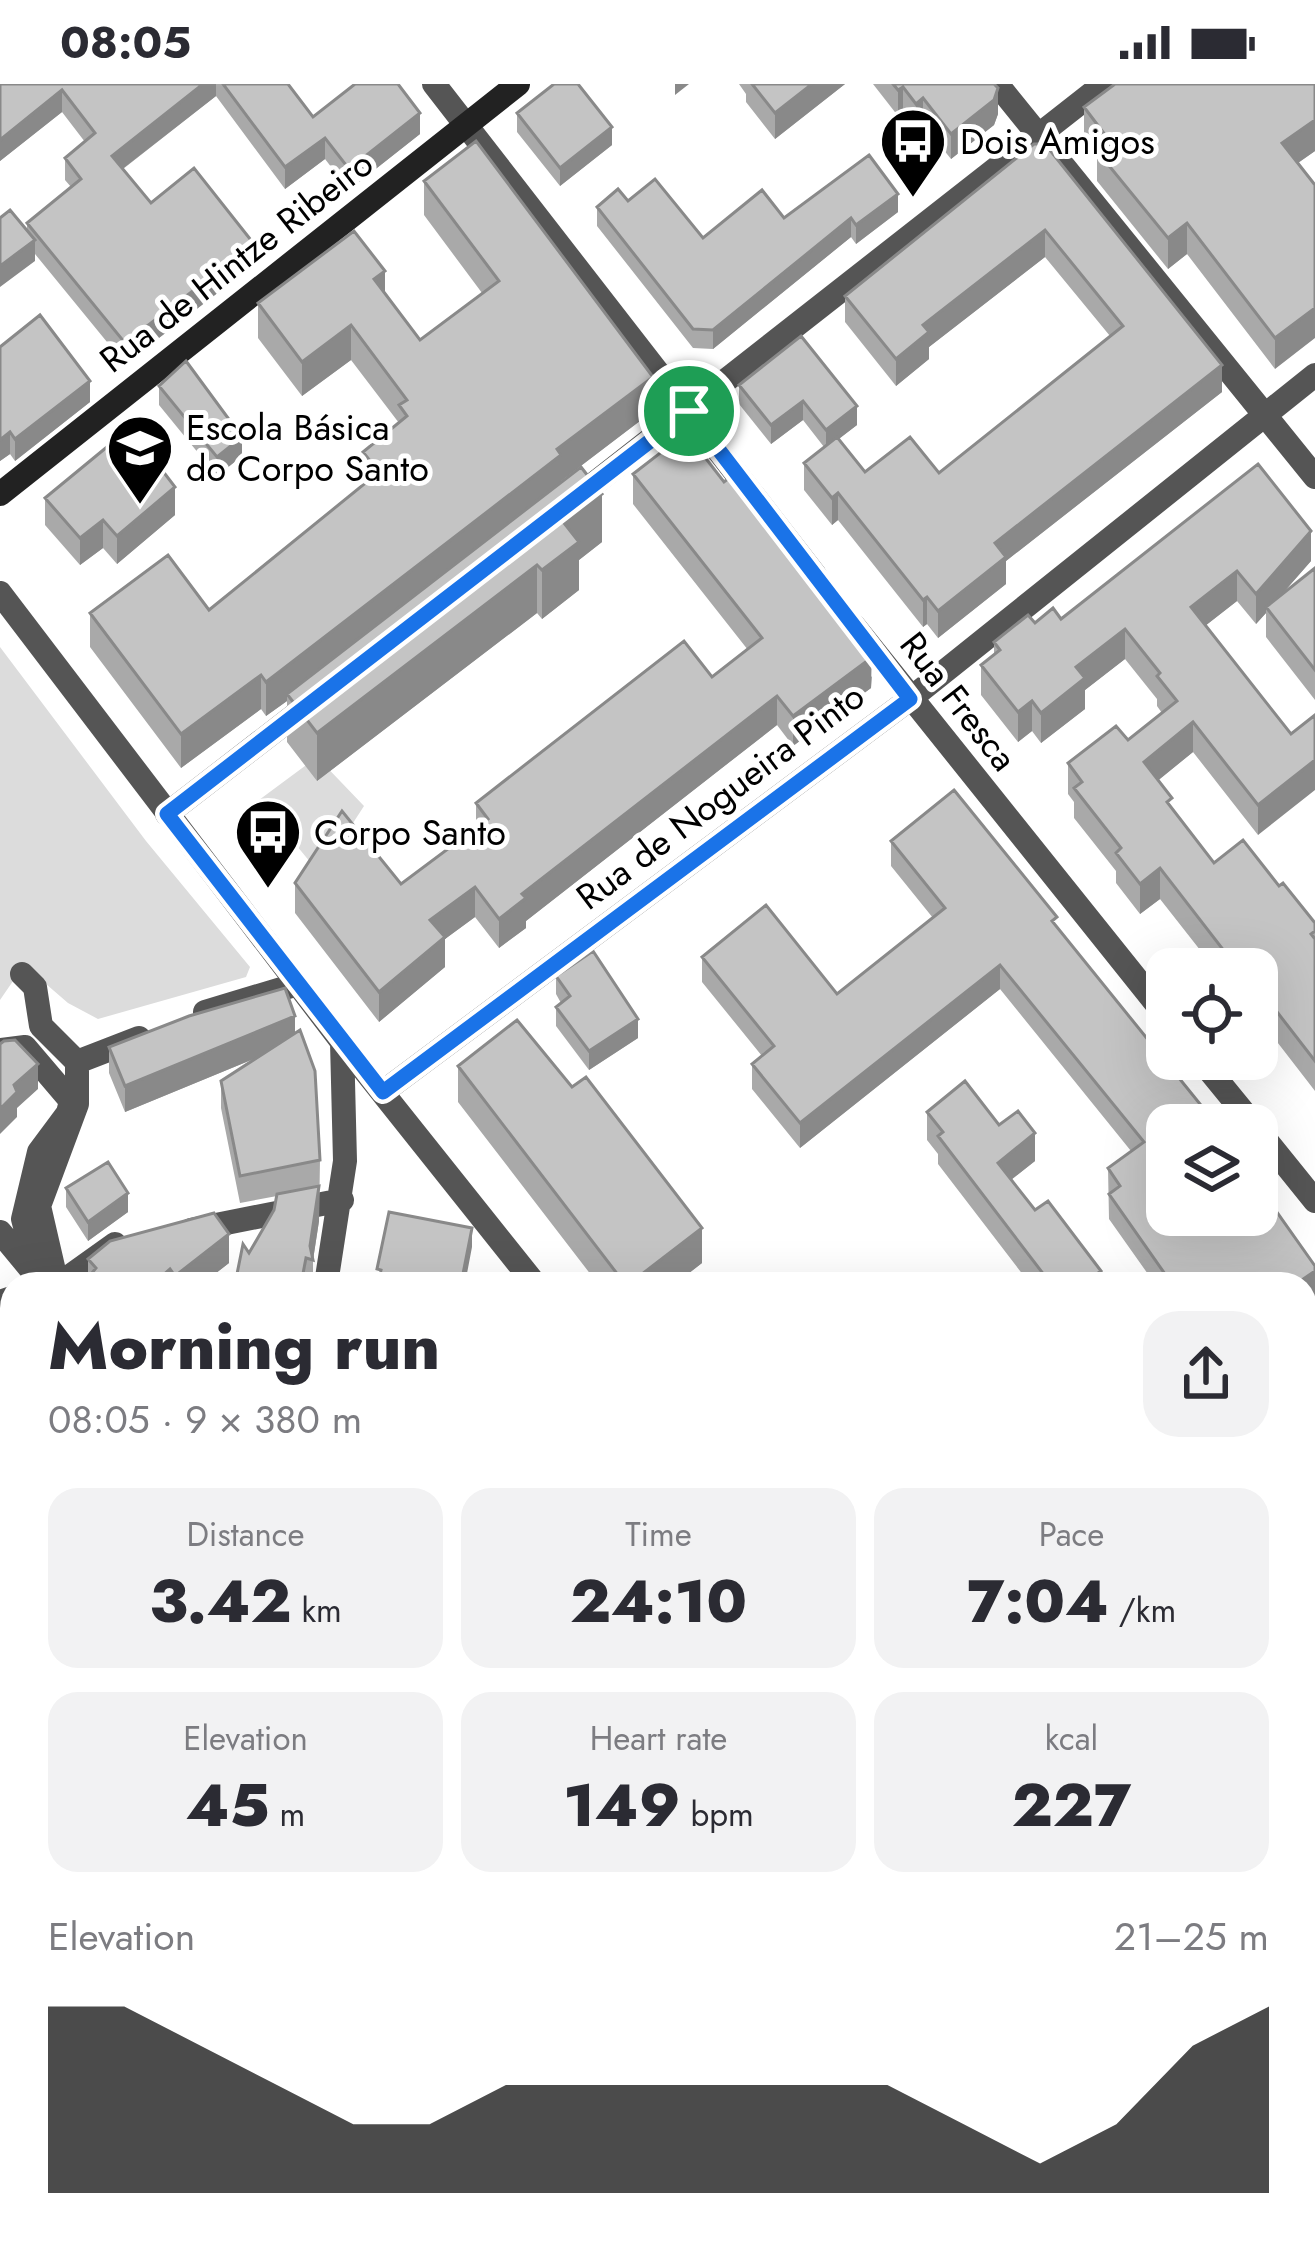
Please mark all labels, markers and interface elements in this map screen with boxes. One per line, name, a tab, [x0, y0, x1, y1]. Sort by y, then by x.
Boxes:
text: 08:05	[60, 10, 191, 75]
bus stop icon: Dois Amigos	[878, 106, 948, 200]
place label: Dois Amigos	[960, 115, 1155, 167]
street label: Rua de Hintze Ribeiro	[88, 138, 384, 384]
pin	[638, 360, 740, 462]
icon: arrive	[656, 378, 722, 444]
place label: Escola Básica do Corpo Santo	[186, 401, 429, 494]
school or university icon: Escola Básica do Corpo Santo	[105, 413, 175, 507]
street label: Rua Fresca	[888, 620, 1030, 782]
street label: Rua de Nogueira Pinto	[565, 670, 875, 922]
bus stop icon: Corpo Santo	[233, 797, 303, 891]
place label: Corpo Santo	[314, 806, 506, 858]
map controls	[1146, 948, 1278, 1236]
button: locate	[1146, 948, 1278, 1080]
button: layers	[1146, 1104, 1278, 1236]
text: Morning run	[48, 1298, 440, 1394]
button: share	[1143, 1311, 1269, 1437]
text: 08:05 · 9 × 380 m	[48, 1391, 362, 1448]
text: Distance	[186, 1511, 305, 1558]
text: Time	[625, 1511, 692, 1558]
text: Pace	[1039, 1511, 1104, 1558]
text: 3.42	[149, 1558, 292, 1645]
text: 24:10	[570, 1558, 747, 1645]
text: 7:04	[967, 1558, 1109, 1645]
text: km	[292, 1587, 342, 1634]
text: /km	[1109, 1587, 1176, 1634]
text: Elevation	[183, 1715, 308, 1762]
text: Heart rate	[590, 1715, 727, 1762]
text: kcal	[1045, 1715, 1098, 1762]
text: 45	[186, 1762, 270, 1849]
text: 149	[563, 1762, 681, 1849]
text: 227	[1012, 1762, 1131, 1849]
text: m	[270, 1791, 305, 1838]
text: bpm	[681, 1791, 754, 1838]
text: Elevation	[48, 1908, 195, 1965]
text: 21–25 m	[1114, 1908, 1269, 1965]

